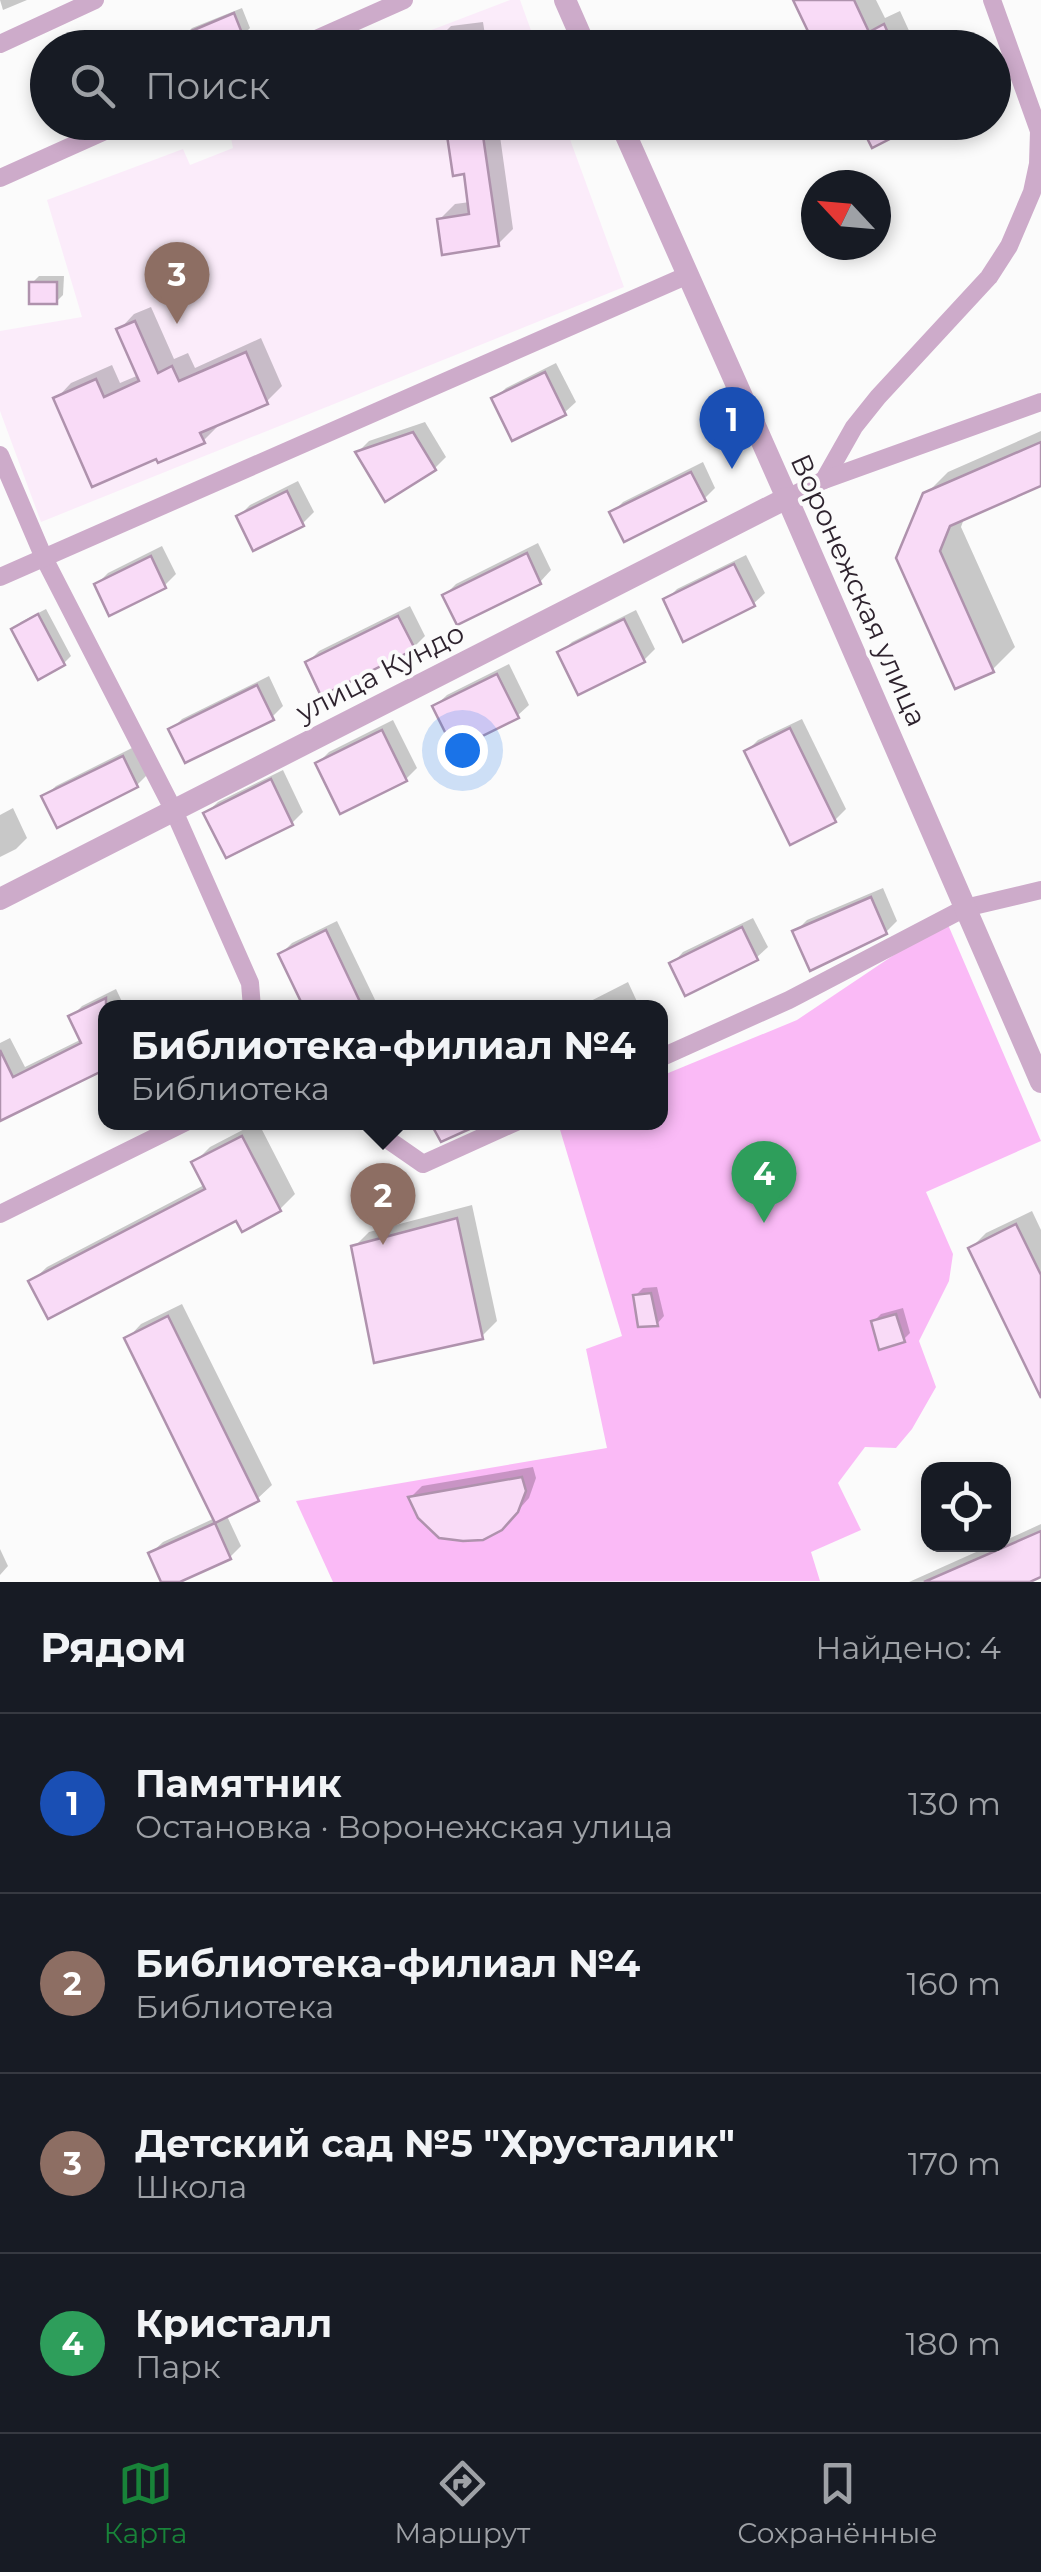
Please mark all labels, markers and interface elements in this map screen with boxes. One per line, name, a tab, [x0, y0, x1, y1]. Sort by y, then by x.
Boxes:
search box	[30, 30, 1011, 140]
icon: search	[65, 58, 120, 113]
text: Поиск	[145, 62, 270, 109]
north arrow	[801, 170, 891, 260]
pin: 3	[144, 242, 210, 324]
pin: 1	[700, 386, 764, 469]
street label: Воронежская улица	[784, 449, 934, 731]
street label: улица Кундо	[289, 615, 470, 729]
your location	[437, 725, 488, 776]
popup	[98, 1000, 668, 1130]
text: Библиотека-филиал №4	[130, 1022, 636, 1069]
text: Библиотека	[130, 1069, 330, 1108]
pin: 4	[732, 1140, 796, 1223]
pin: 2	[350, 1162, 416, 1245]
map controls	[921, 1462, 1011, 1552]
button: locate	[921, 1462, 1011, 1552]
text: Рядом	[40, 1621, 187, 1673]
text: Найдено: 4	[815, 1628, 1001, 1667]
text: Памятник	[135, 1760, 342, 1807]
text: 1	[66, 1784, 79, 1823]
text: 130 m	[908, 1784, 1001, 1823]
text: Остановка · Воронежская улица	[135, 1807, 673, 1846]
text: Библиотека-филиал №4	[135, 1940, 640, 1987]
text: 2	[63, 1964, 82, 2003]
text: 160 m	[906, 1964, 1001, 2003]
text: Библиотека	[135, 1987, 334, 2026]
text: Детский сад №5 "Хрусталик"	[135, 2120, 735, 2167]
text: 3	[63, 2144, 82, 2183]
text: 170 m	[908, 2144, 1001, 2183]
text: Школа	[135, 2167, 247, 2206]
text: Кристалл	[135, 2300, 332, 2347]
text: 4	[61, 2324, 84, 2363]
text: 180 m	[906, 2324, 1001, 2363]
text: Парк	[135, 2347, 221, 2386]
tab: Карта	[103, 2456, 187, 2550]
tab: Маршрут	[394, 2456, 530, 2550]
tab: Сохранённые	[737, 2456, 938, 2550]

